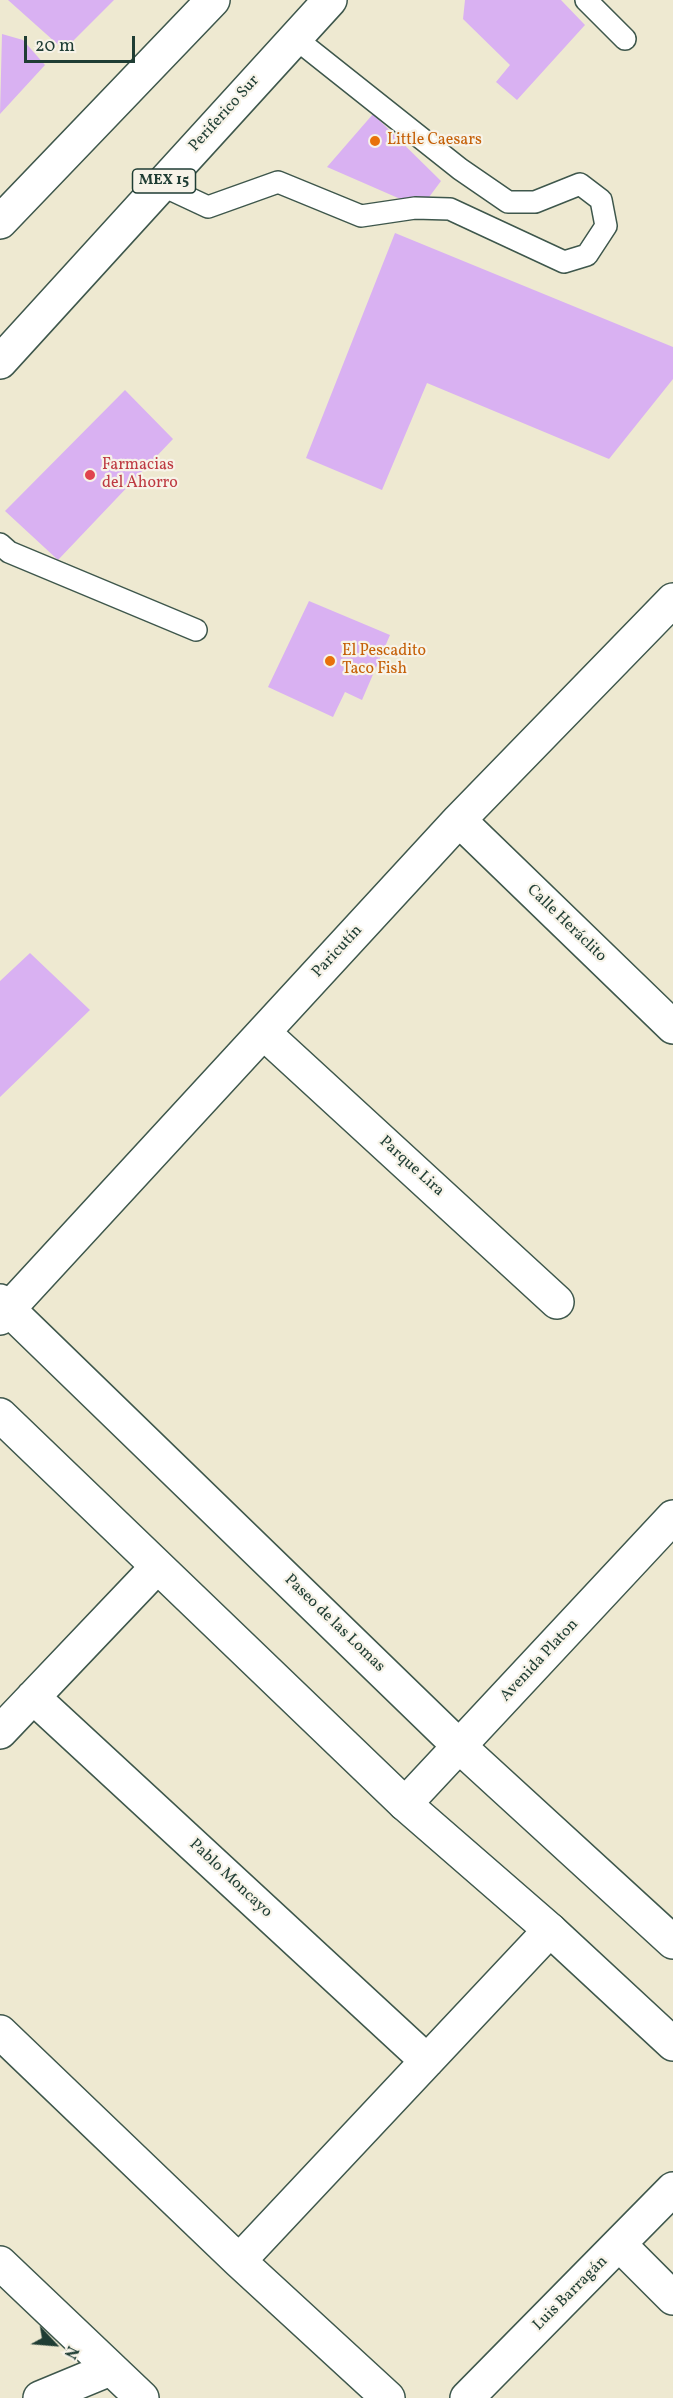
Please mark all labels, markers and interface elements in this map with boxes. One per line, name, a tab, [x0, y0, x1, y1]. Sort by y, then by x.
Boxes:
scale bar	[27, 24, 138, 62]
text: 20 m	[35, 34, 75, 59]
street label: Periferico Sur	[186, 72, 264, 156]
place label: Little Caesars	[387, 131, 482, 151]
marker: Little Caesars	[368, 134, 382, 148]
road number: MEX 15	[132, 169, 195, 193]
place label: Farmacias del Ahorro	[102, 456, 178, 494]
marker: Farmacias del Ahorro	[83, 468, 97, 482]
place label: El Pescadito Taco Fish	[342, 642, 426, 680]
marker: El Pescadito Taco Fish	[323, 654, 337, 668]
street label: Calle Heráclito	[522, 881, 610, 967]
street label: Paricutín	[309, 922, 367, 982]
street label: Parque Lira	[374, 1133, 448, 1201]
street label: Paseo de las Lomas	[280, 1571, 388, 1677]
street label: Avenida Platon	[497, 1616, 583, 1706]
street label: Pablo Moncayo	[184, 1836, 276, 1922]
street label: Luis Barragán	[530, 2253, 612, 2335]
north arrow	[24, 2314, 84, 2374]
text: N	[58, 2342, 83, 2362]

